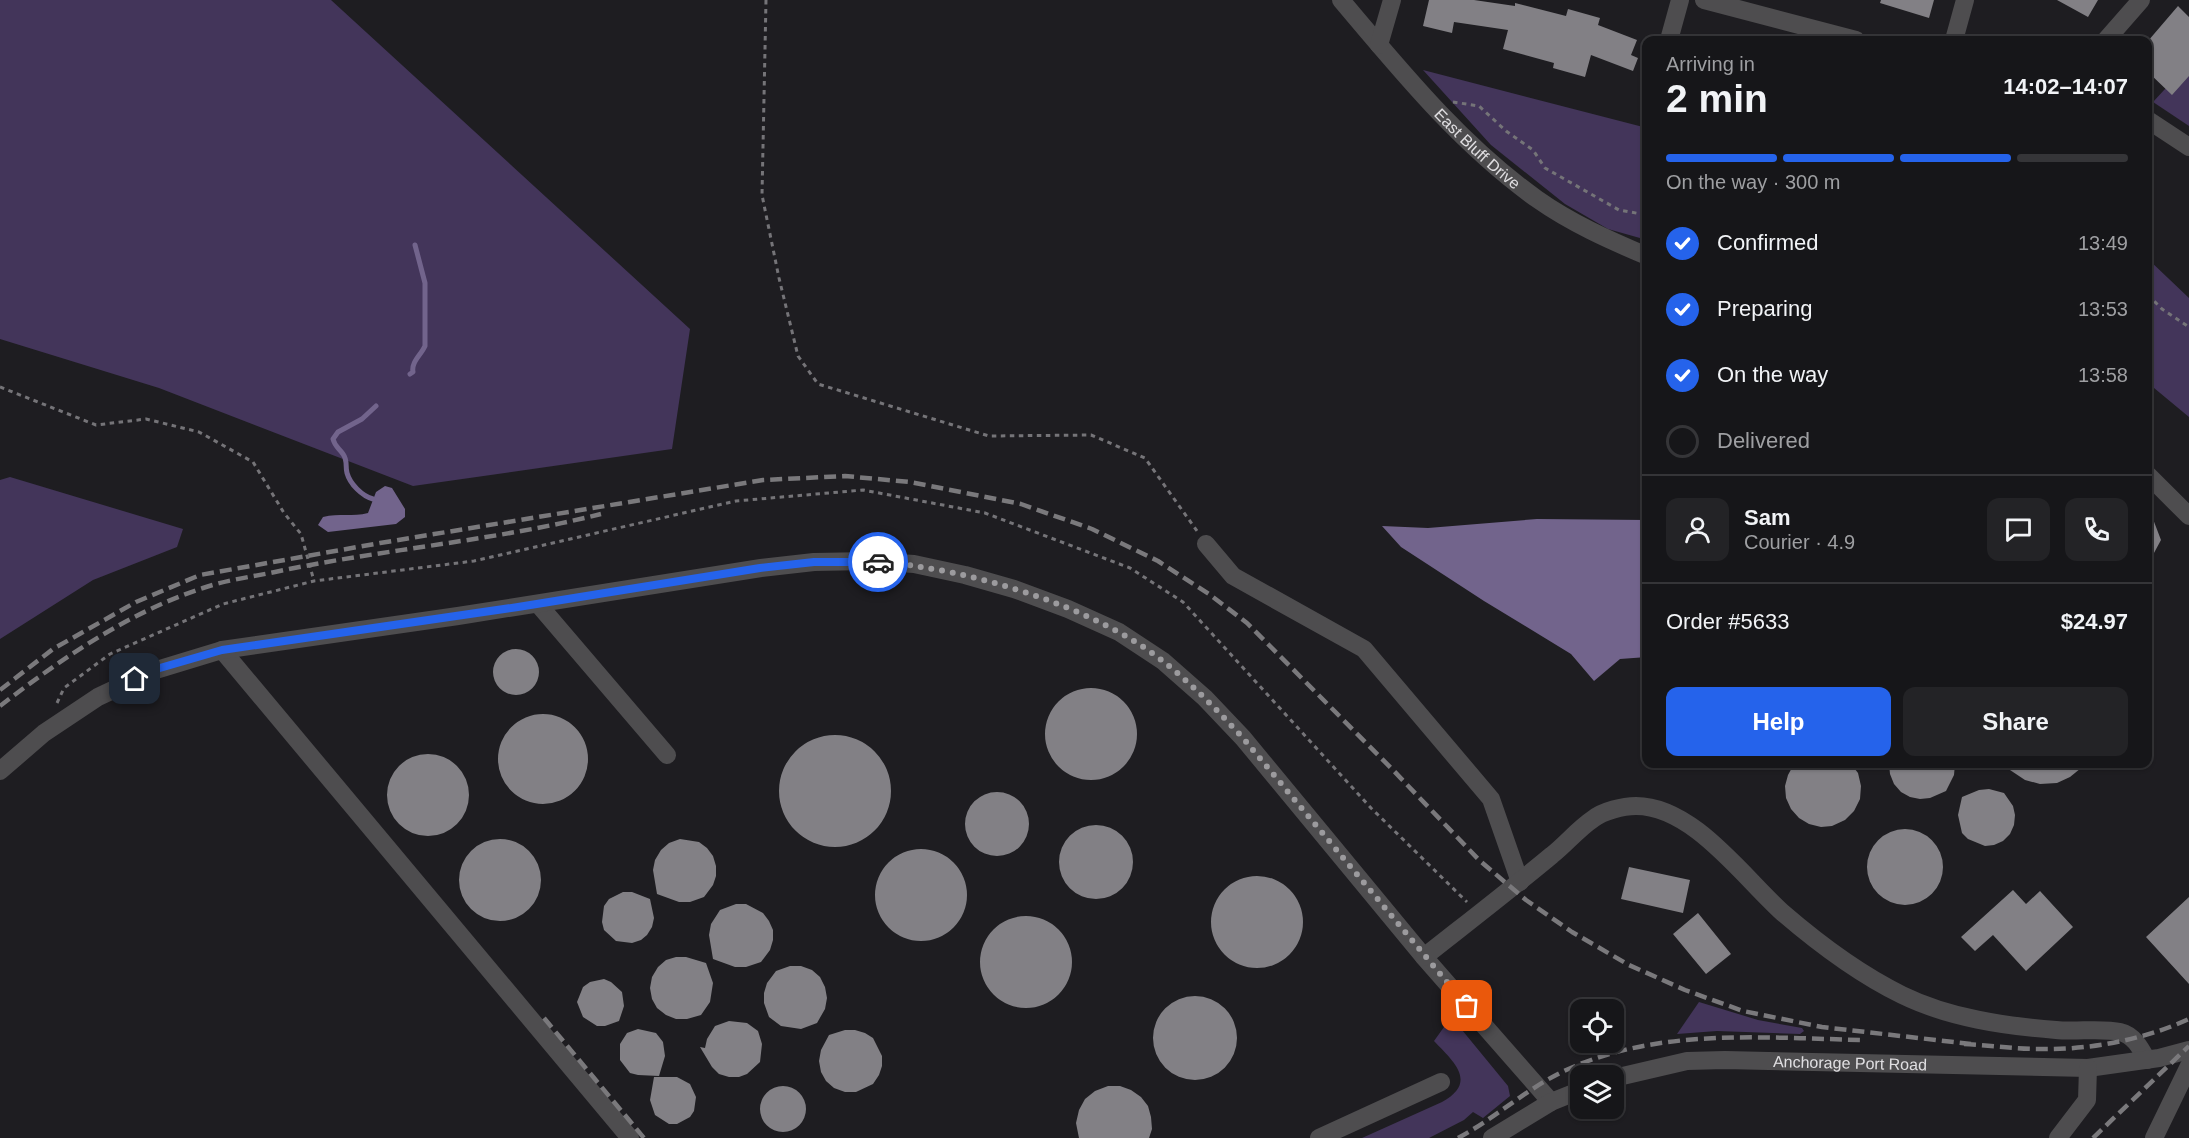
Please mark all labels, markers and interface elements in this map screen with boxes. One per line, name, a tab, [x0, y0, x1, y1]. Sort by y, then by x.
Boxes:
text: Arriving in	[1666, 53, 1755, 75]
text: 14:02–14:07	[2003, 74, 2128, 99]
text: 2 min	[1666, 77, 1768, 120]
street label: East Bluff Drive	[1431, 105, 1524, 192]
text: On the way · 300 m	[1666, 171, 1841, 193]
icon: check	[1666, 227, 1699, 260]
text: Confirmed	[1717, 230, 1818, 255]
text: 13:49	[2078, 232, 2128, 254]
icon: check	[1666, 293, 1699, 326]
text: Preparing	[1717, 296, 1812, 321]
text: 13:53	[2078, 298, 2128, 320]
icon: check	[1666, 359, 1699, 392]
text: On the way	[1717, 362, 1828, 387]
text: 13:58	[2078, 364, 2128, 386]
text: Delivered	[1717, 428, 1810, 453]
button: person	[1666, 498, 1729, 561]
button: chat	[1987, 498, 2050, 561]
button: phone	[2065, 498, 2128, 561]
text: Sam	[1744, 505, 1790, 530]
text: Courier · 4.9	[1744, 531, 1855, 553]
courier	[848, 532, 908, 592]
icon: car	[862, 546, 895, 579]
text: Order #5633	[1666, 609, 1790, 634]
text: $24.97	[2061, 609, 2128, 634]
pin	[109, 653, 160, 704]
icon: home	[118, 662, 151, 695]
button: Help	[1666, 687, 1891, 756]
button: Share	[1903, 687, 2128, 756]
pin	[1441, 980, 1492, 1031]
icon: bag	[1450, 989, 1483, 1022]
map controls	[1570, 999, 1624, 1119]
button: locate	[1570, 999, 1624, 1053]
street label: Anchorage Port Road	[1773, 1053, 1927, 1073]
button: layers	[1570, 1065, 1624, 1119]

